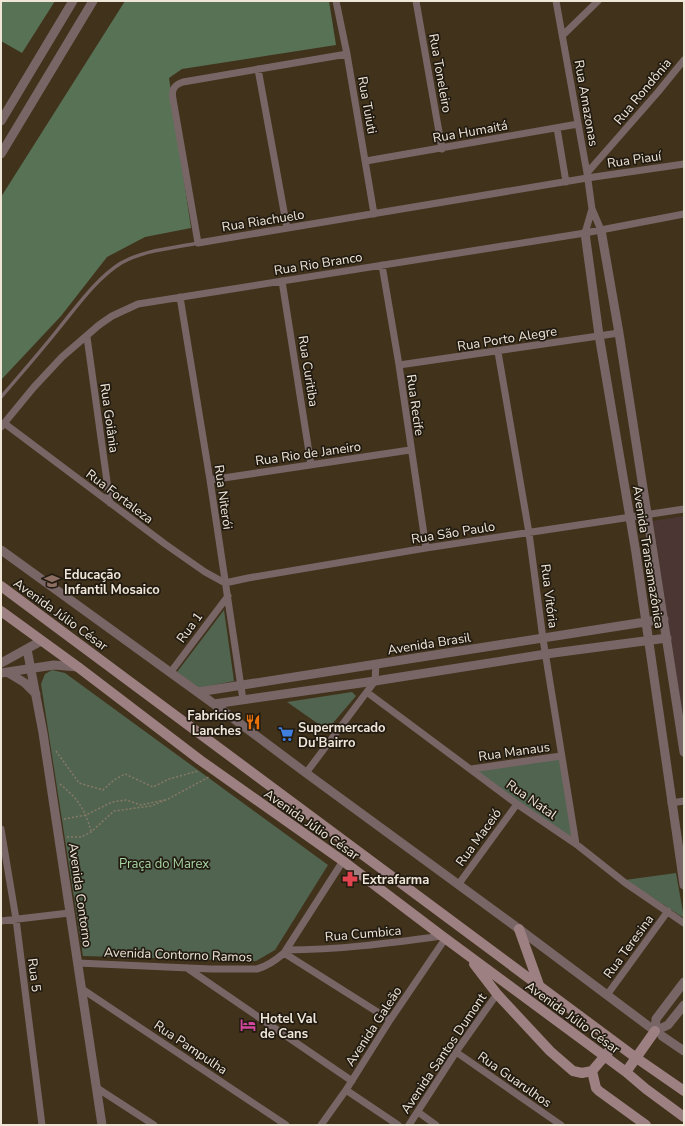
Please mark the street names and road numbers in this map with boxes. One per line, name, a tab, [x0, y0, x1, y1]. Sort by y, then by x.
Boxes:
street label: Rua Toneleiro	[424, 32, 456, 114]
street label: Rua Rondônia	[610, 55, 676, 129]
street label: Rua Amazonas	[570, 59, 602, 148]
street label: Rua Tuiuti	[353, 75, 381, 135]
street label: Rua Humaitá	[431, 117, 509, 147]
street label: Rua Piauí	[606, 147, 663, 173]
street label: Rua Riachuelo	[221, 206, 306, 236]
street label: Rua Rio Branco	[273, 248, 364, 280]
street label: Rua Porto Alegre	[456, 322, 558, 356]
street label: Rua Curitiba	[294, 334, 323, 408]
street label: Rua Recife	[402, 373, 428, 437]
street label: Rua Goiânia	[95, 382, 123, 454]
street label: Rua Rio de Janeiro	[254, 438, 362, 470]
street label: Rua Niterói	[210, 464, 236, 531]
street label: Rua Fortaleza	[82, 465, 157, 528]
street label: Avenida Transamazônica	[628, 485, 668, 630]
street label: Rua São Paulo	[410, 517, 496, 549]
street label: Rua Vitória	[536, 563, 562, 629]
street label: Avenida Júlio César	[9, 574, 112, 655]
street label: Rua 1	[173, 609, 207, 647]
street label: Avenida Brasil	[386, 628, 472, 659]
street label: Rua Manaus	[477, 738, 551, 766]
street label: Rua Natal	[502, 776, 560, 824]
street label: Avenida Júlio César	[260, 785, 363, 865]
street label: Rua Maceió	[452, 805, 506, 870]
street label: Avenida Contorno	[64, 842, 96, 948]
street label: Rua Teresina	[599, 911, 658, 982]
street label: Rua Cumbica	[324, 922, 402, 946]
street label: Avenida Contorno Ramos	[104, 943, 252, 967]
street label: Rua 5	[23, 957, 45, 993]
street label: Avenida Júlio César	[521, 977, 624, 1058]
street label: Avenida Galeão	[341, 983, 406, 1070]
street label: Avenida Santos Dumont	[397, 989, 491, 1117]
street label: Rua Pampulha	[150, 1017, 231, 1079]
street label: Rua Guarulhos	[474, 1048, 555, 1112]

